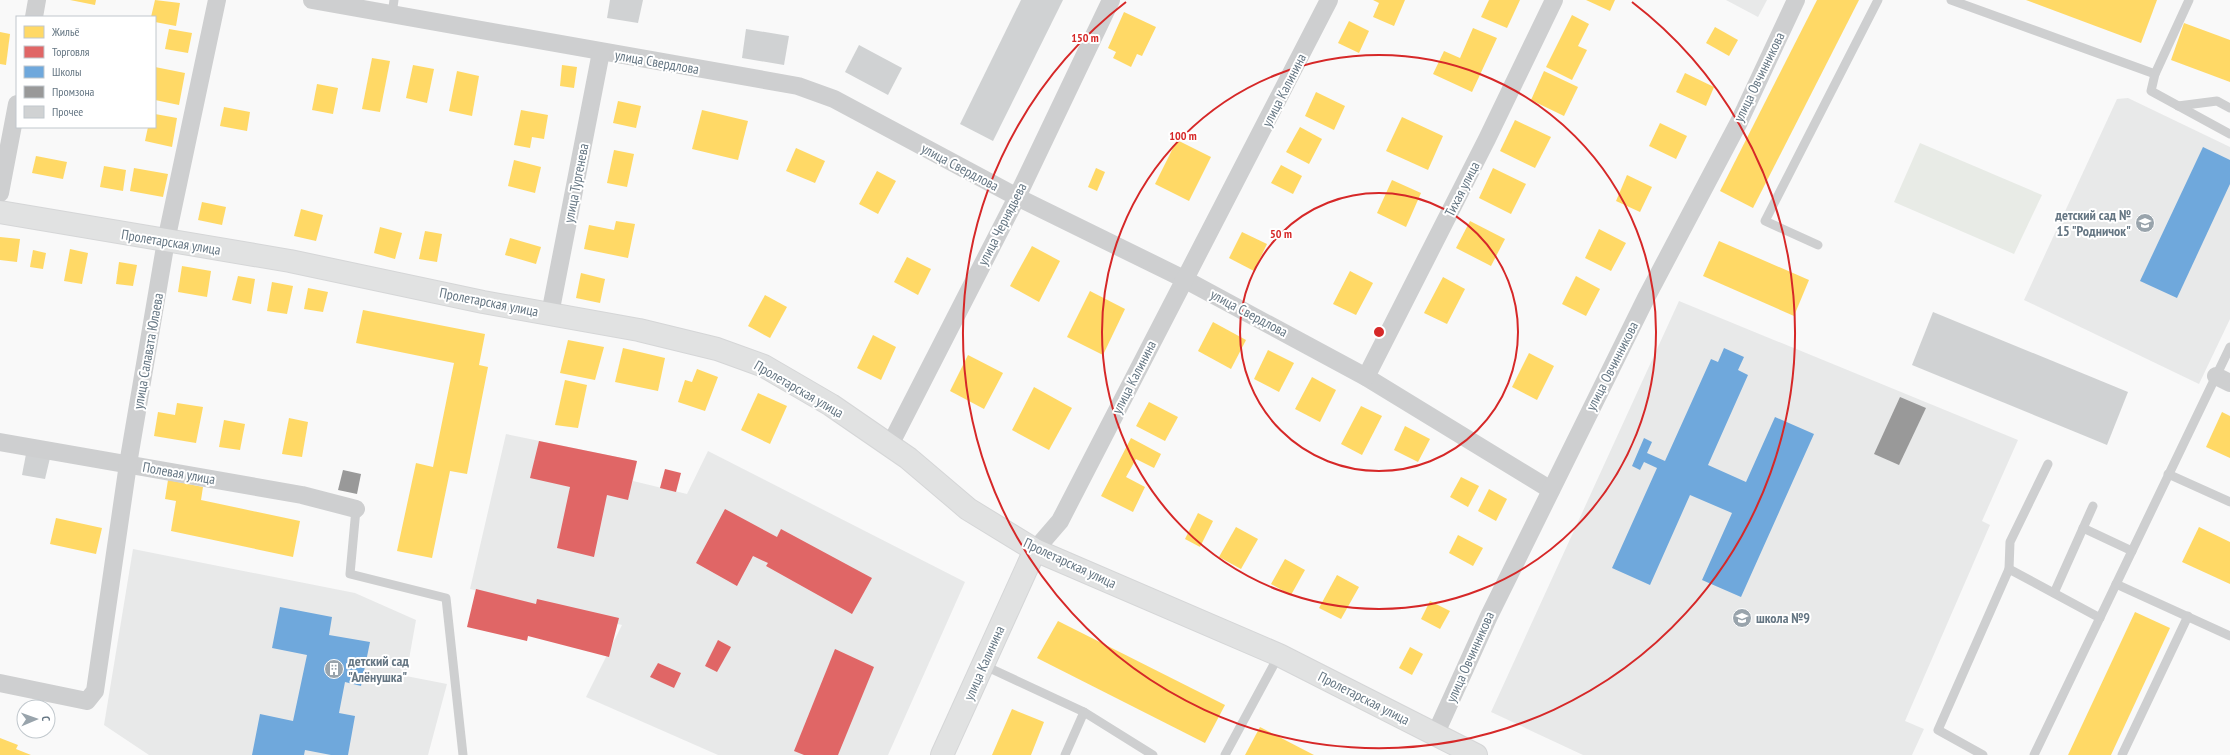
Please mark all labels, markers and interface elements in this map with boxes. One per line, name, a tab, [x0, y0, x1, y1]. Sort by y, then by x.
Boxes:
legend	[16, 16, 156, 128]
text: Жильё	[51, 24, 79, 39]
street label: улица Овчинникова	[1730, 29, 1788, 125]
text: 150 m	[1071, 30, 1099, 45]
text: Торговля	[52, 44, 90, 59]
street label: улица Свердлова	[614, 46, 700, 78]
street label: улица Калинина	[1258, 50, 1310, 130]
text: Школы	[52, 64, 81, 79]
text: Промзона	[52, 84, 95, 99]
text: Прочее	[52, 104, 83, 119]
text: 100 m	[1169, 128, 1197, 143]
street label: улица Свердлова	[918, 139, 1002, 195]
street label: улица Тургенева	[559, 142, 593, 224]
street label: Тихая улица	[1440, 158, 1484, 220]
street label: улица Чернядьева	[974, 180, 1030, 268]
place label: детский сад № 15 "Родничок"	[2054, 206, 2131, 240]
school or university icon: детский сад № 15 "Родничок"	[2134, 212, 2156, 234]
street label: Пролетарская улица	[120, 225, 222, 259]
text: 50 m	[1270, 226, 1292, 241]
street label: Пролетарская улица	[438, 284, 540, 320]
street label: улица Свердлова	[1207, 285, 1291, 341]
street label: улица Салавата Юлаева	[129, 292, 167, 410]
street label: улица Овчинникова	[1582, 318, 1642, 414]
centre of rings	[1372, 325, 1386, 339]
street label: улица Калинина	[1108, 337, 1160, 417]
street label: Пролетарская улица	[751, 356, 847, 422]
street label: Полевая улица	[141, 458, 217, 488]
street label: Пролетарская улица	[1021, 534, 1119, 592]
school or university icon: школа №9	[1731, 607, 1753, 629]
street label: улица Овчинникова	[1442, 609, 1498, 705]
place label: школа №9	[1756, 609, 1810, 627]
street label: улица Калинина	[960, 623, 1008, 703]
place label: детский сад "Алёнушка"	[347, 652, 409, 686]
building icon: детский сад "Алёнушка"	[323, 658, 345, 680]
street label: Пролетарская улица	[1315, 667, 1413, 729]
north arrow	[16, 699, 56, 739]
text: С	[39, 716, 53, 721]

